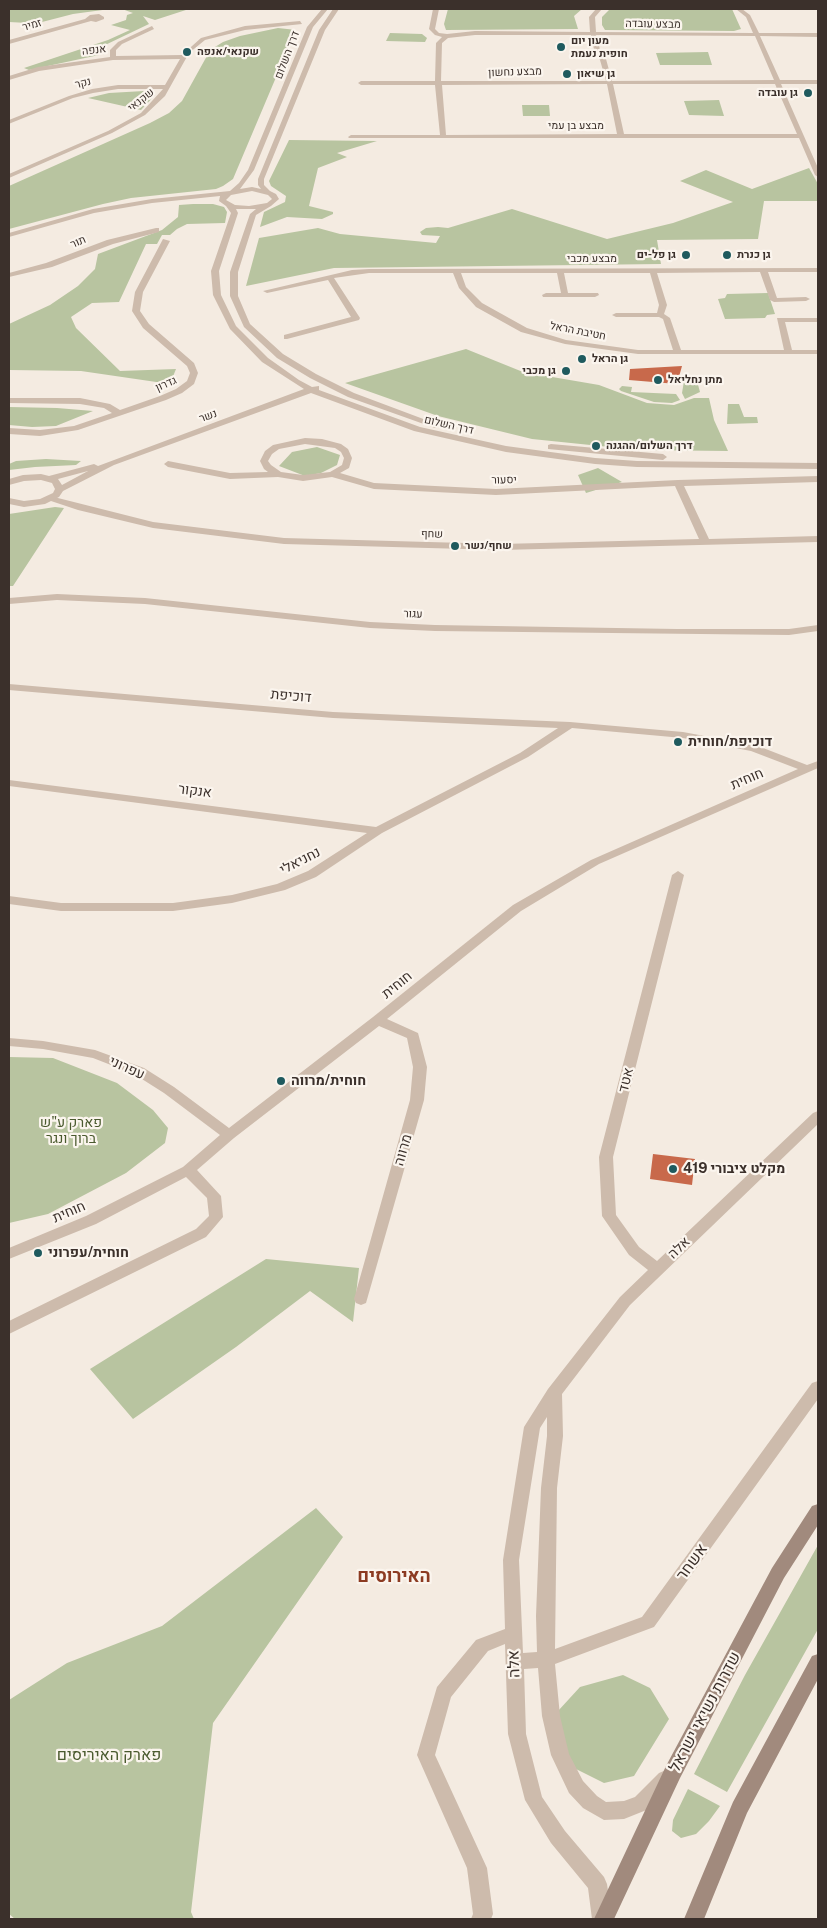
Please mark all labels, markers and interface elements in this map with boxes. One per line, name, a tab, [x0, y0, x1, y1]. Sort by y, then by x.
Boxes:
street label: זמיר	[21, 16, 43, 34]
street label: מבצע עובדה	[625, 17, 681, 31]
street label: דרך השלום	[272, 29, 302, 81]
place label: מעון יום חופית נעמת	[571, 34, 628, 60]
marker: מעון יום חופית נעמת	[555, 41, 567, 53]
street label: אנפה	[81, 42, 107, 58]
place label: שקנאי/אנפה	[197, 45, 259, 59]
marker: שקנאי/אנפה	[181, 46, 193, 58]
street label: מבצע נחשון	[488, 64, 542, 80]
place label: גן שיאון	[577, 67, 615, 81]
marker: גן שיאון	[561, 68, 573, 80]
street label: נקר	[74, 75, 92, 91]
street label: שקנאי	[125, 85, 157, 115]
place label: גן עובדה	[758, 86, 798, 100]
marker: גן עובדה	[802, 87, 814, 99]
street label: מבצע בן עמי	[548, 119, 604, 133]
street label: תור	[68, 233, 88, 251]
place label: גן פל-ים	[637, 248, 676, 262]
place label: גן כנרת	[737, 248, 771, 262]
marker: גן פל-ים	[680, 249, 692, 261]
marker: גן כנרת	[721, 249, 733, 261]
street label: מבצע מכבי	[567, 252, 617, 266]
street label: חטיבת הראל	[549, 319, 607, 343]
place label: גן הראל	[592, 352, 628, 366]
marker: גן הראל	[576, 353, 588, 365]
place label: גן מכבי	[522, 364, 556, 378]
marker: גן מכבי	[560, 365, 572, 377]
place label: מתן נחליאל	[668, 373, 723, 387]
street label: גדרון	[153, 374, 179, 394]
marker: מתן נחליאל	[652, 374, 664, 386]
street label: נשר	[197, 407, 219, 425]
street label: דרך השלום	[423, 413, 475, 437]
place label: דרך השלום/ההגנה	[606, 439, 693, 453]
marker: דרך השלום/ההגנה	[590, 440, 602, 452]
street label: יסעור	[491, 473, 517, 487]
street label: שחף	[421, 527, 443, 541]
place label: שחף/נשר	[465, 539, 512, 553]
marker: שחף/נשר	[449, 540, 461, 552]
street label: עגור	[403, 607, 423, 621]
street label: דוכיפת	[270, 686, 312, 706]
place label: דוכיפת/חוחית	[688, 734, 772, 750]
marker: דוכיפת/חוחית	[672, 736, 684, 748]
street label: חוחית	[728, 765, 766, 793]
street label: אנקור	[177, 781, 213, 801]
street label: נחניאלי	[277, 844, 323, 878]
street label: חוחית	[378, 968, 416, 1002]
street label: עפרוני	[107, 1053, 147, 1083]
street label: אטד	[615, 1066, 637, 1094]
place label: חוחית/מרווה	[291, 1073, 366, 1089]
marker: חוחית/מרווה	[275, 1075, 287, 1087]
park label: פארק ע"ש ברוך ונגר	[40, 1115, 102, 1148]
street label: מרווה	[390, 1132, 416, 1168]
place label: מקלט ציבורי 419	[683, 1161, 785, 1177]
marker: מקלט ציבורי 419	[667, 1163, 679, 1175]
street label: חוחית	[50, 1198, 88, 1226]
street label: אלה	[664, 1233, 694, 1263]
place label: חוחית/עפרוני	[48, 1245, 129, 1261]
marker: חוחית/עפרוני	[32, 1247, 44, 1259]
street label: אשחר	[672, 1540, 712, 1584]
district label: האירוסים	[357, 1565, 431, 1587]
street label: שדרות נשיאי ישראל	[665, 1648, 745, 1776]
street label: אלה	[504, 1650, 524, 1678]
park label: פארק האיריסים	[57, 1745, 161, 1765]

